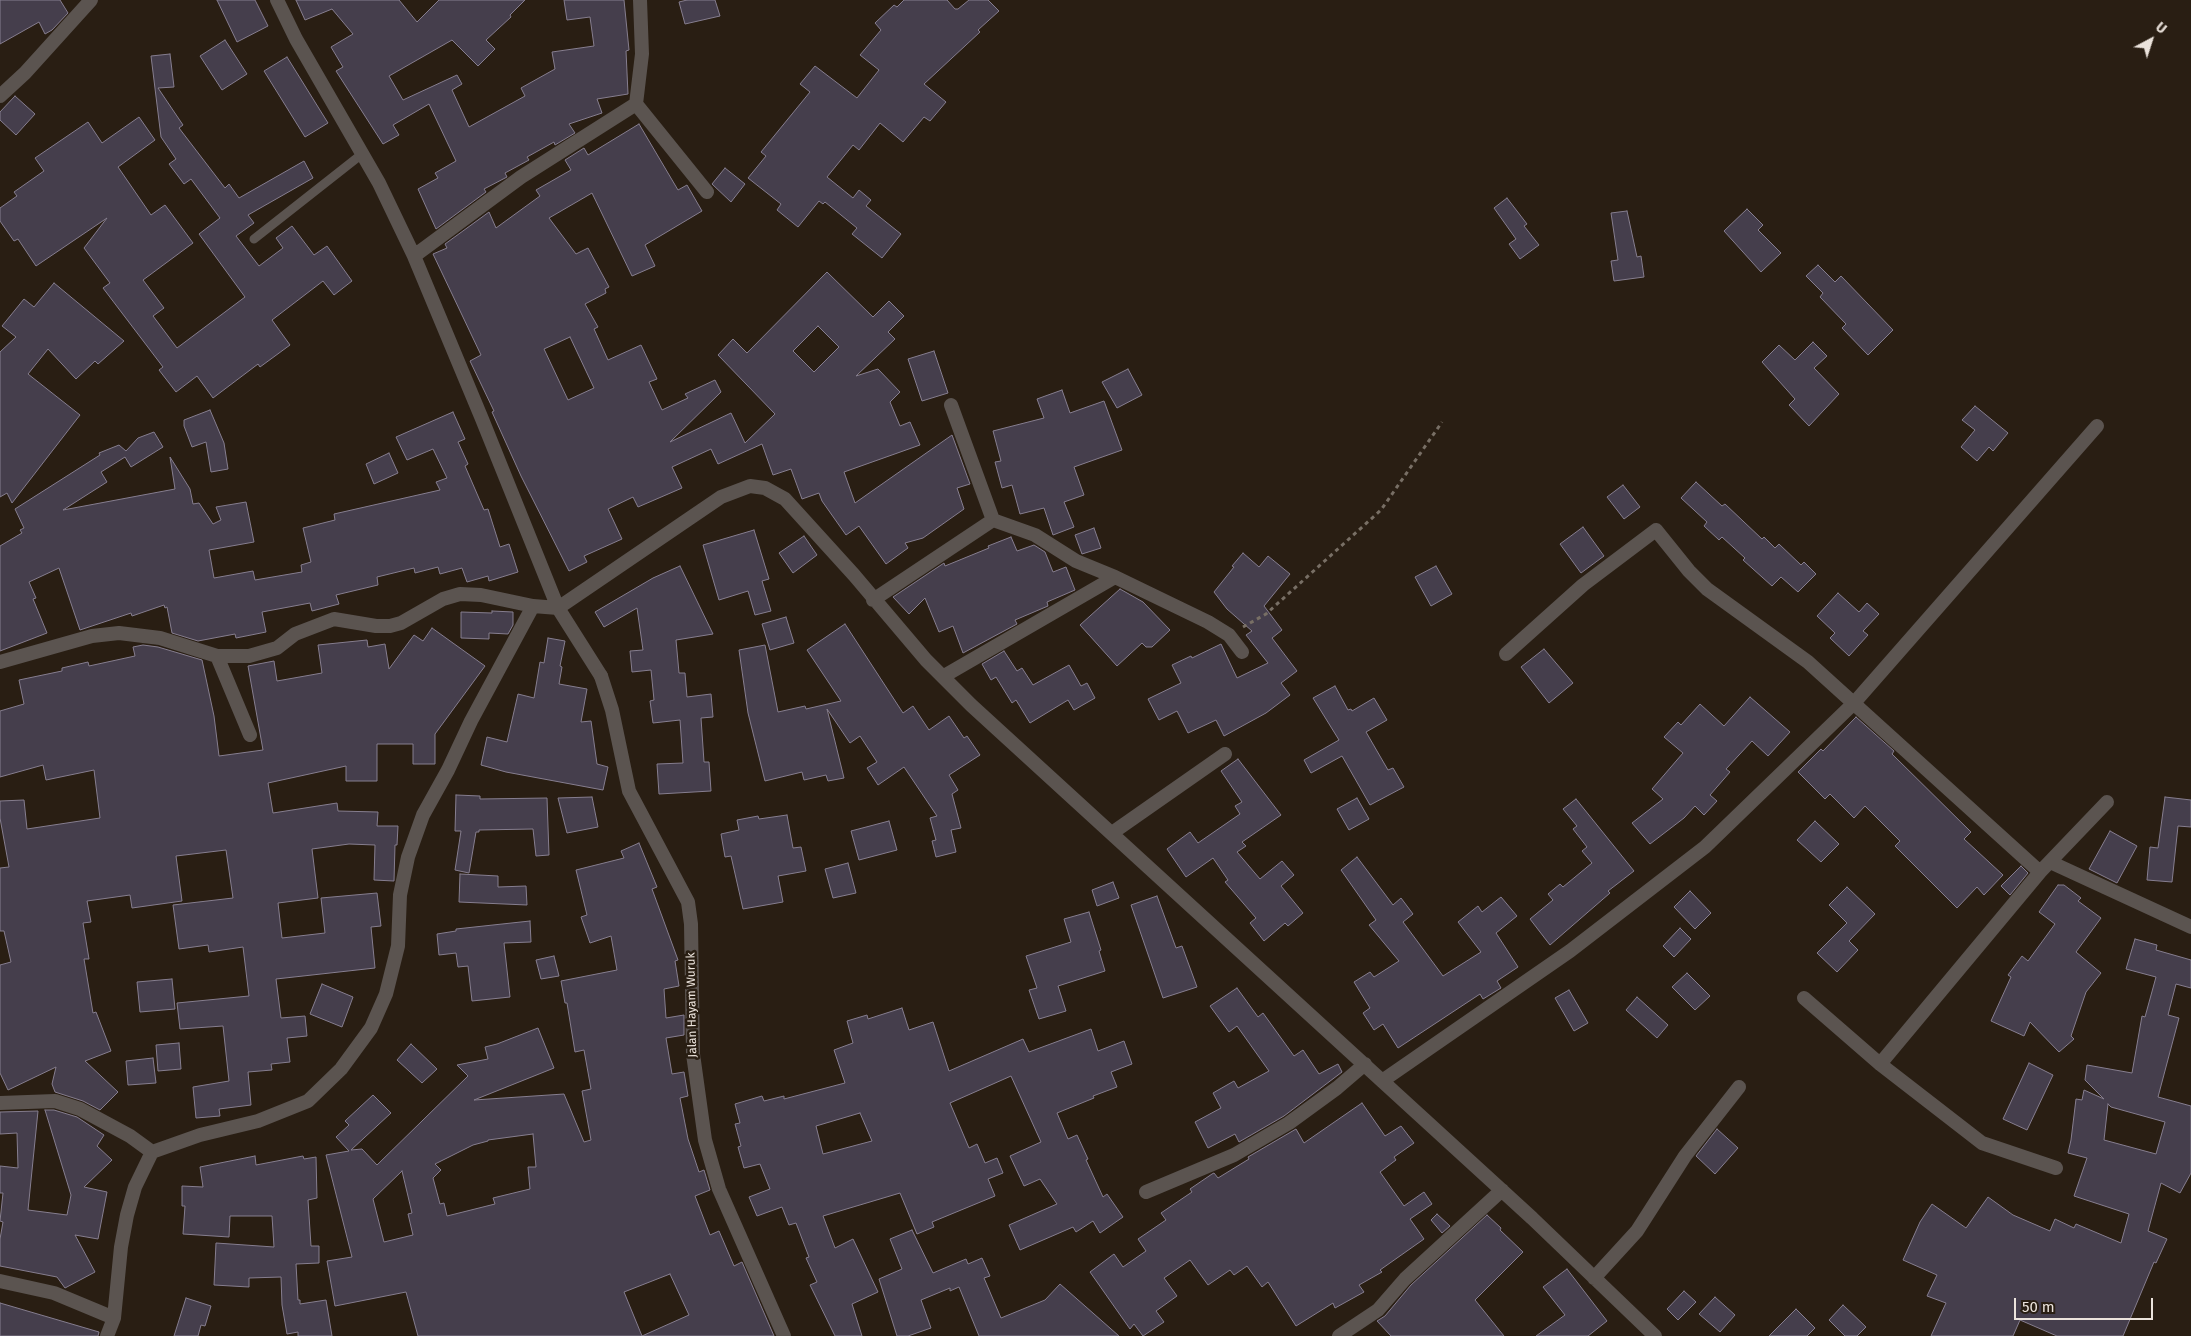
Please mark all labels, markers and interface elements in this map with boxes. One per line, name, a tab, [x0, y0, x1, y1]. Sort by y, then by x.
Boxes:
north arrow	[2126, 15, 2176, 65]
text: U	[2152, 19, 2170, 38]
street label: Jalan Hayam Wuruk	[684, 952, 700, 1058]
scale bar	[2016, 1288, 2155, 1320]
text: 50 m	[2022, 1298, 2055, 1316]

